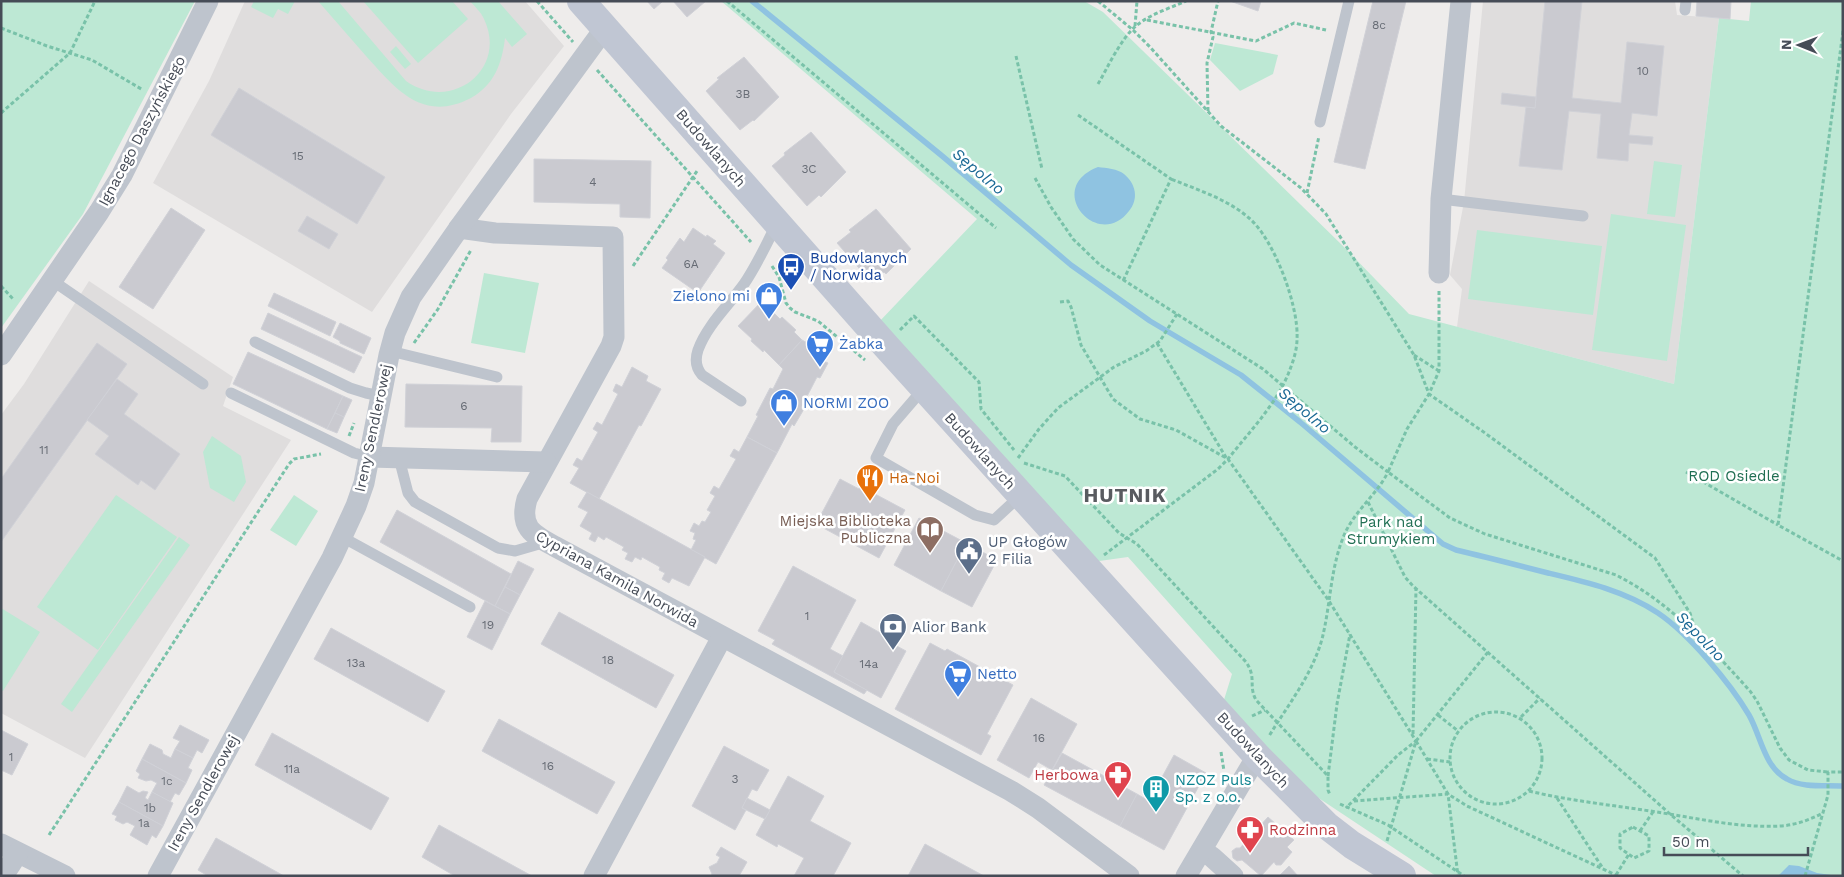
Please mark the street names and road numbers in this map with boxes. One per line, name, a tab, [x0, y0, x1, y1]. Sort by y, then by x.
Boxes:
street label: Ignacego Daszyńskiego	[95, 53, 189, 209]
street label: Budowlanych	[672, 105, 750, 191]
street label: Ireny Sendlerowej	[351, 362, 395, 494]
street label: Budowlanych	[941, 409, 1019, 493]
street label: Cypriana Kamila Norwida	[532, 527, 702, 632]
street label: Budowlanych	[1213, 708, 1293, 792]
street label: Ireny Sendlerowej	[164, 732, 242, 854]

